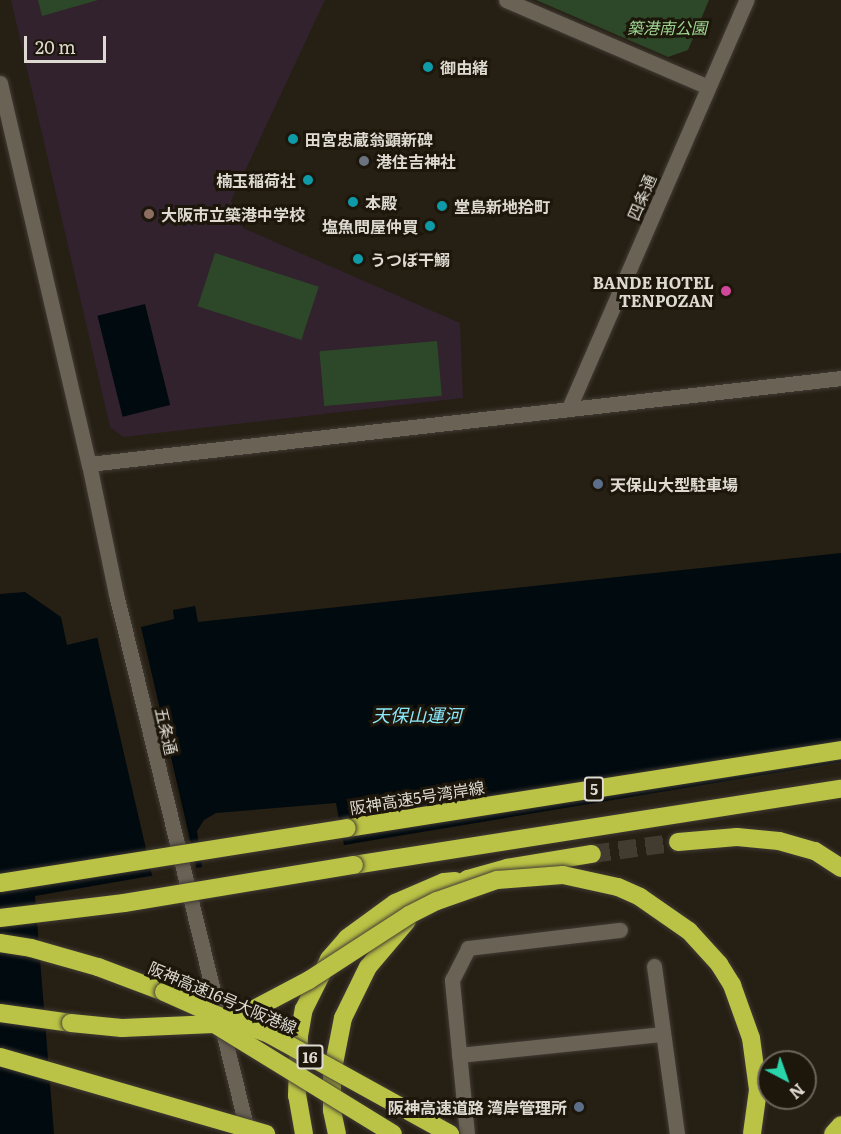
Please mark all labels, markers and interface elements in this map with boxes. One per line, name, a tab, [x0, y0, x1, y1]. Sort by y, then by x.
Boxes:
park label: 築港南公園	[627, 17, 707, 37]
scale bar	[27, 24, 110, 62]
text: 20 m	[35, 33, 76, 60]
place label: 御由緒	[440, 57, 488, 77]
marker: 御由緒	[421, 60, 435, 74]
place label: 田宮忠蔵翁顕新碑	[305, 129, 433, 149]
marker: 田宮忠蔵翁顕新碑	[286, 132, 300, 146]
place label: 港住吉神社	[376, 151, 456, 171]
marker: 港住吉神社	[357, 154, 371, 168]
place label: 楠玉稲荷社	[216, 170, 296, 190]
street label: 四条通	[623, 171, 659, 223]
marker: 楠玉稲荷社	[301, 173, 315, 187]
place label: 本殿	[365, 192, 397, 212]
marker: 本殿	[346, 195, 360, 209]
place label: 堂島新地拾町	[454, 196, 550, 216]
marker: 堂島新地拾町	[435, 199, 449, 213]
place label: 大阪市立築港中学校	[161, 204, 305, 224]
marker: 大阪市立築港中学校	[142, 207, 156, 221]
place label: 塩魚問屋仲買	[322, 216, 418, 236]
marker: 塩魚問屋仲買	[423, 219, 437, 233]
place label: うつぼ干鰯	[370, 249, 450, 269]
marker: うつぼ干鰯	[351, 252, 365, 266]
place label: BANDE HOTEL TENPOZAN	[593, 272, 714, 310]
marker: BANDE HOTEL TENPOZAN	[719, 284, 733, 298]
place label: 天保山大型駐車場	[610, 474, 738, 494]
marker: 天保山大型駐車場	[591, 477, 605, 491]
water label: 天保山運河	[372, 704, 462, 726]
street label: 五条通	[152, 705, 182, 757]
street label: 阪神高速5号湾岸線	[348, 777, 486, 817]
road number: 5	[584, 777, 604, 801]
street label: 阪神高速16号大阪港線	[146, 957, 300, 1037]
road number: 16	[296, 1045, 324, 1069]
north arrow	[757, 1050, 817, 1110]
text: N	[785, 1079, 810, 1106]
place label: 阪神高速道路 湾岸管理所	[388, 1097, 567, 1117]
marker: 阪神高速道路 湾岸管理所	[572, 1100, 586, 1114]

